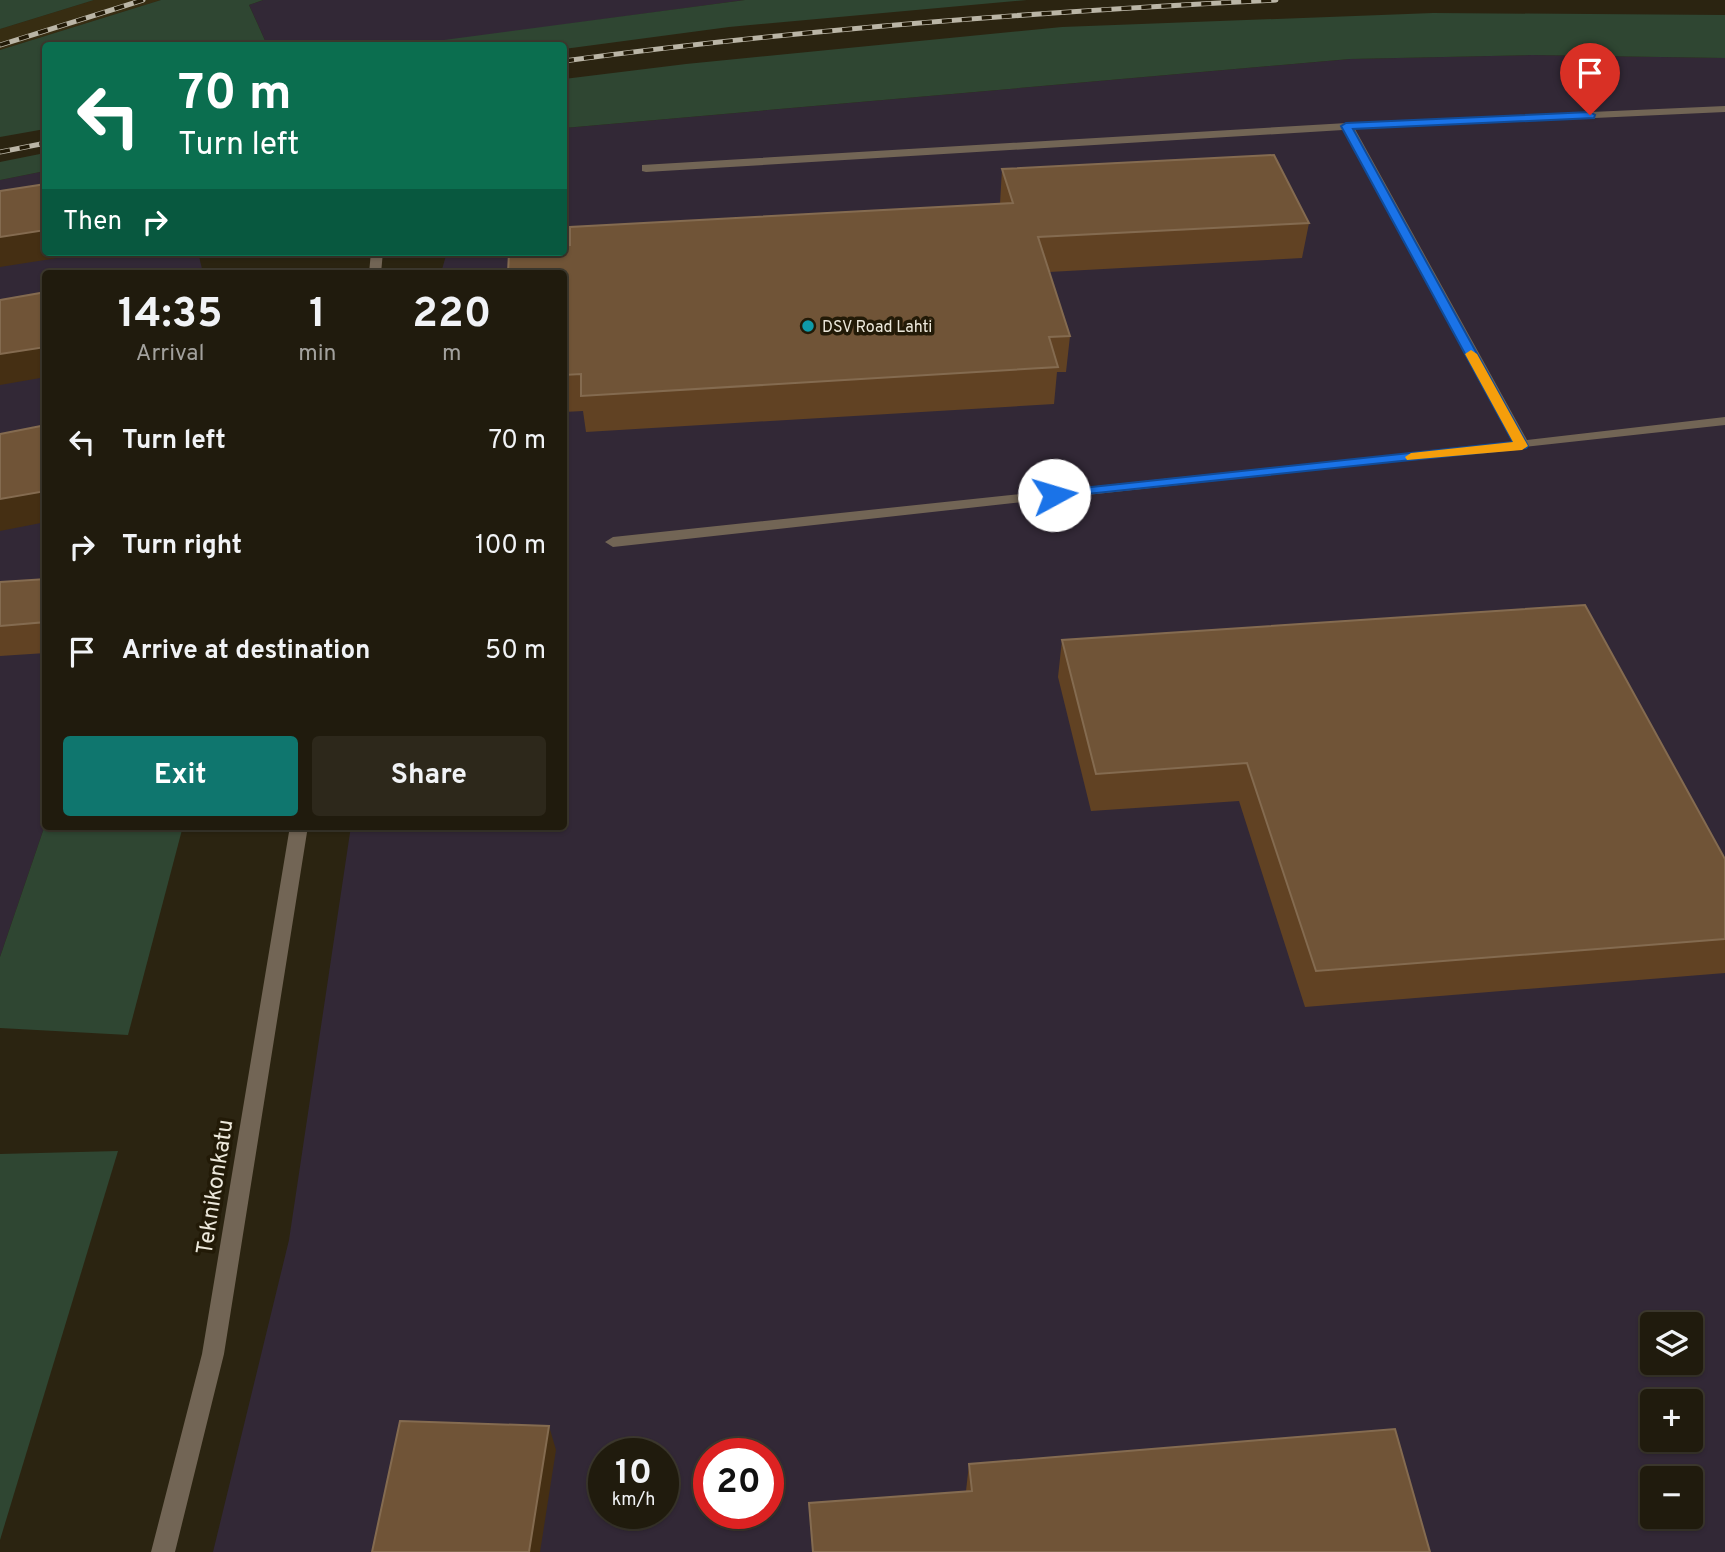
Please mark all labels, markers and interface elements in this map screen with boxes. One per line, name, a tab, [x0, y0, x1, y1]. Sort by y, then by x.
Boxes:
pin	[1560, 43, 1620, 115]
icon: arrive	[1571, 54, 1609, 92]
text: 70 m	[178, 65, 292, 127]
icon: left	[63, 70, 154, 161]
text: Turn left	[178, 126, 299, 166]
icon: right	[136, 203, 174, 241]
text: Then	[63, 206, 122, 239]
text: 14:35	[118, 289, 223, 342]
text: 1	[309, 289, 326, 342]
text: 220	[412, 289, 491, 342]
marker: DSV Road Lahti	[800, 318, 816, 334]
place label: DSV Road Lahti	[822, 318, 932, 338]
text: Arrival	[136, 340, 204, 369]
text: min	[298, 340, 337, 369]
text: m	[442, 340, 462, 369]
icon: left	[63, 423, 101, 461]
text: Turn left	[122, 425, 226, 458]
text: 70 m	[488, 425, 546, 458]
position arrow	[1017, 458, 1091, 532]
icon: right	[63, 528, 101, 566]
text: Turn right	[122, 530, 242, 563]
text: 100 m	[475, 530, 546, 563]
icon: arrive	[63, 633, 101, 671]
text: Arrive at destination	[122, 635, 370, 668]
text: 50 m	[485, 635, 546, 668]
button: Exit	[63, 736, 298, 816]
button: Share	[312, 736, 546, 816]
street label: Teknikonkatu	[191, 1118, 241, 1257]
map controls	[1640, 1312, 1703, 1529]
button: layers	[1640, 1312, 1703, 1375]
button: +	[1640, 1389, 1703, 1452]
speed limit sign: 20	[693, 1438, 784, 1529]
text: 10	[615, 1452, 652, 1496]
button: −	[1640, 1466, 1703, 1529]
text: km/h	[612, 1489, 655, 1512]

